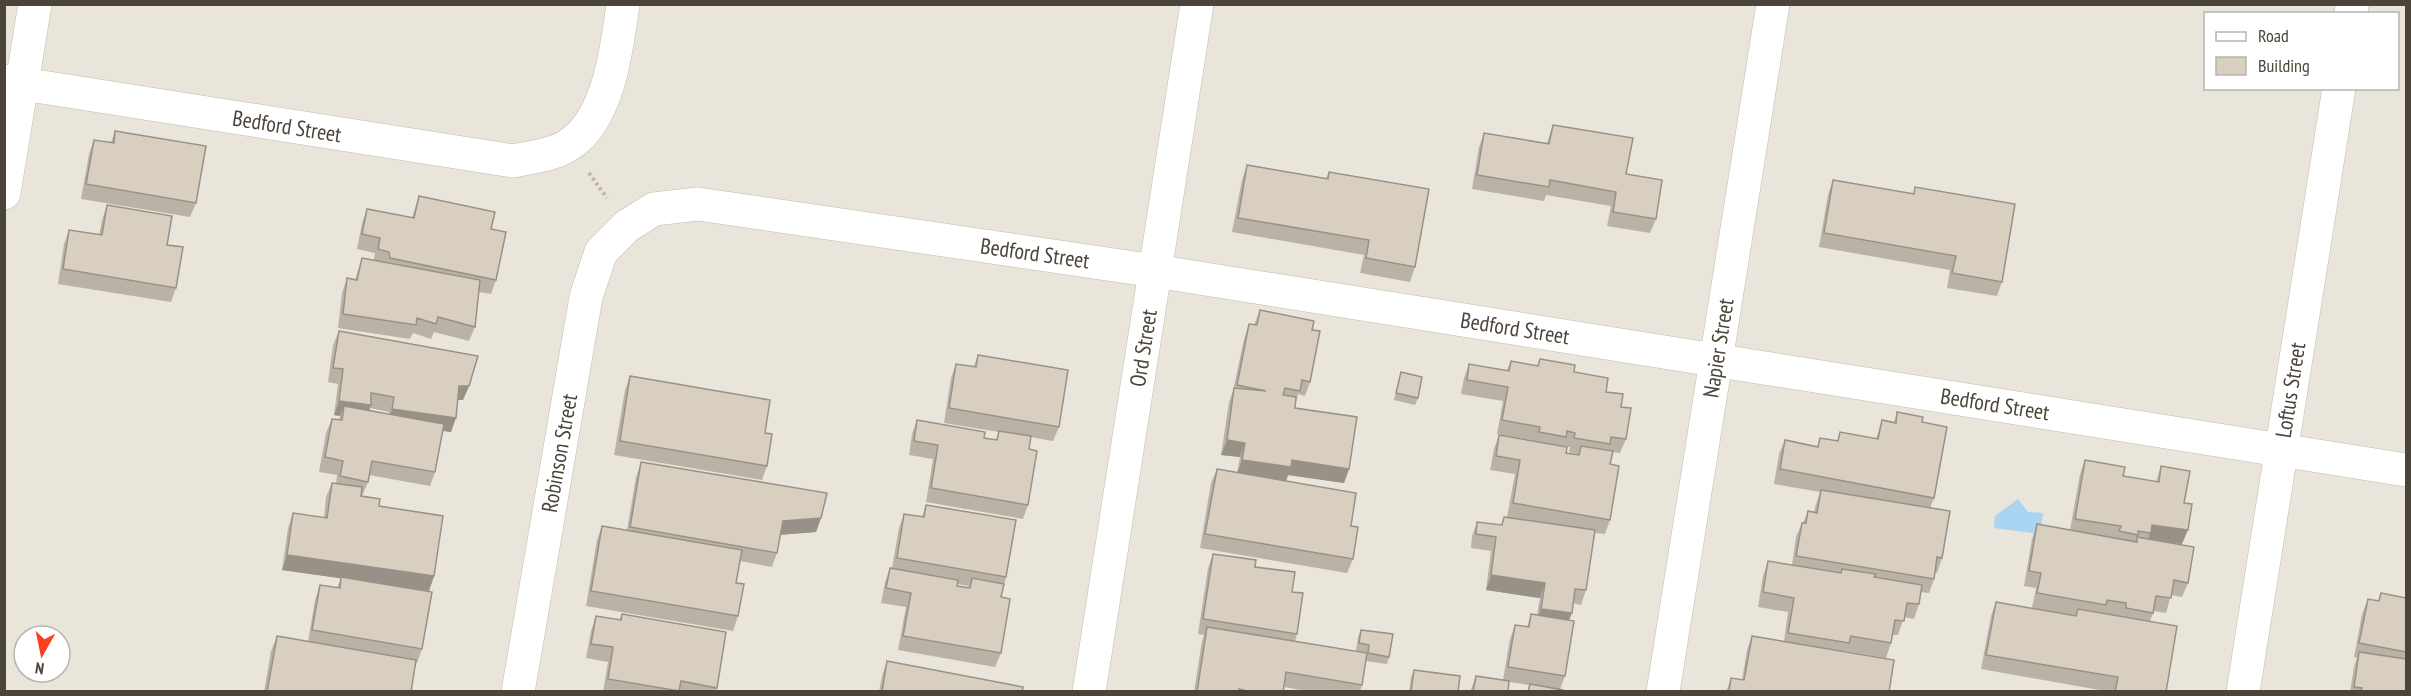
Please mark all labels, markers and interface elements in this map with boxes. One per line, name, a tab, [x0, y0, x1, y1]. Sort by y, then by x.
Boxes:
legend	[2204, 12, 2399, 90]
text: Road	[2258, 24, 2289, 47]
text: Building	[2258, 54, 2310, 77]
street label: Bedford Street	[231, 104, 343, 148]
street label: Bedford Street	[979, 232, 1091, 274]
street label: Napier Street	[1696, 296, 1740, 400]
street label: Bedford Street	[1459, 306, 1571, 350]
street label: Ord Street	[1123, 307, 1163, 389]
street label: Loftus Street	[2269, 340, 2311, 440]
street label: Bedford Street	[1939, 382, 2051, 426]
street label: Robinson Street	[535, 391, 583, 515]
north arrow	[12, 624, 72, 684]
text: N	[34, 658, 45, 679]

